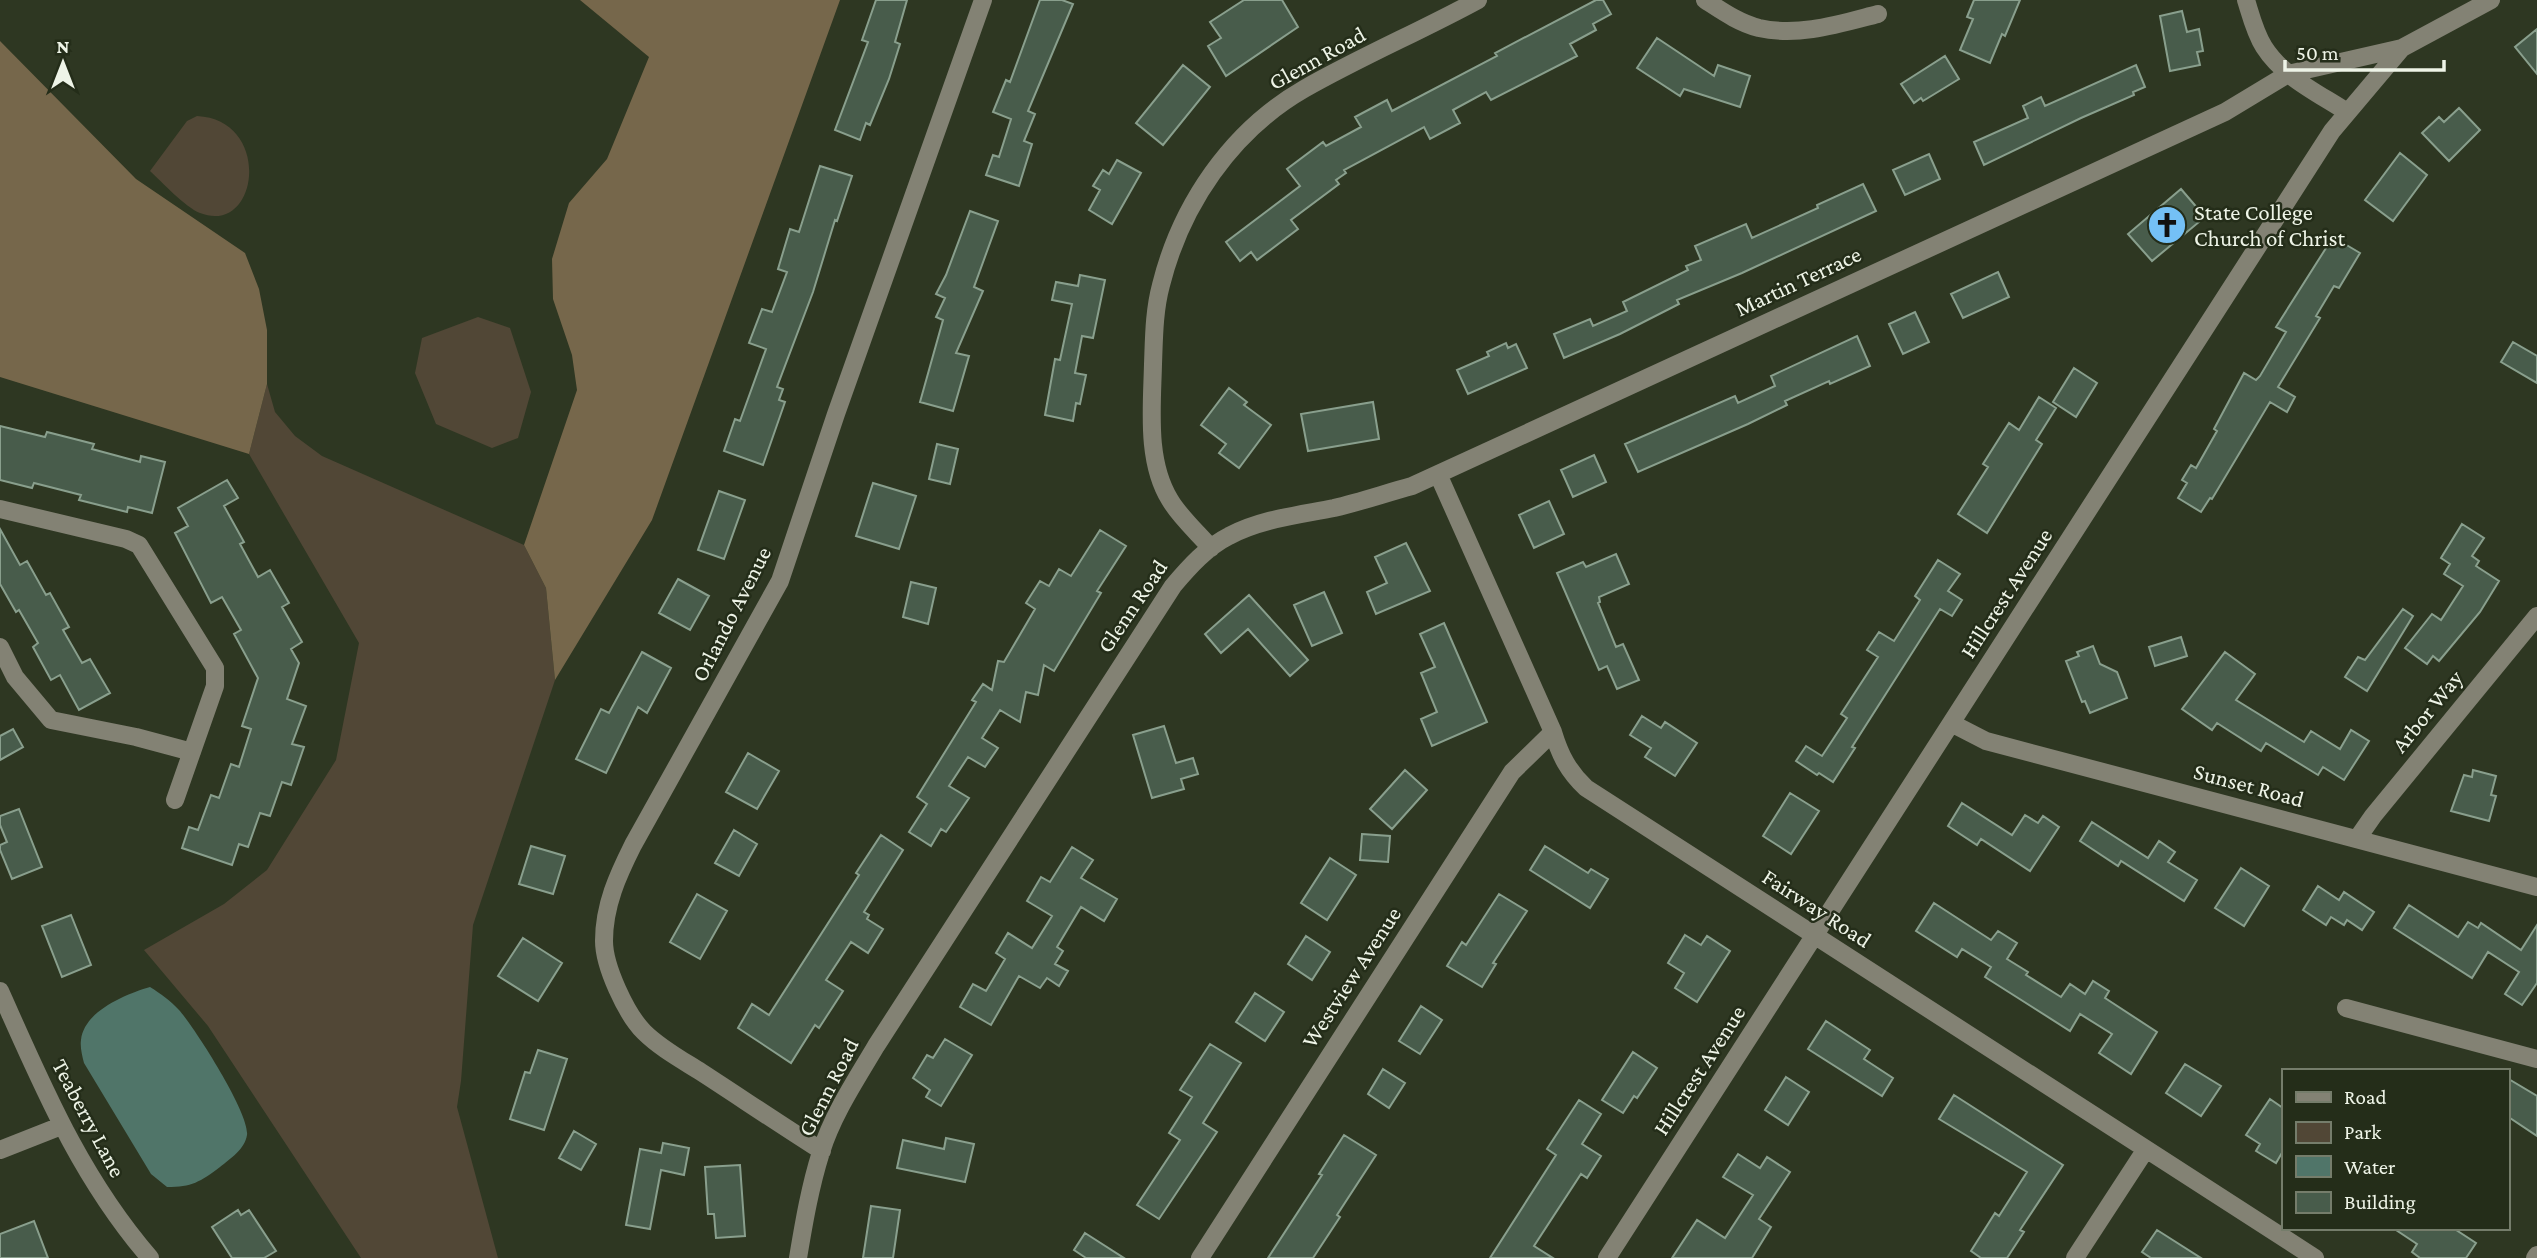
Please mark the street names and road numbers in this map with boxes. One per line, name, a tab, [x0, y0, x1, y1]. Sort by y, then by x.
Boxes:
street label: Glenn Road	[1264, 21, 1370, 95]
street label: Martin Terrace	[1731, 240, 1865, 322]
street label: Hillcrest Avenue	[1954, 523, 2058, 663]
street label: Orlando Avenue	[686, 542, 776, 686]
street label: Glenn Road	[1091, 555, 1173, 657]
street label: Arbor Way	[2386, 664, 2468, 757]
street label: Sunset Road	[2191, 758, 2307, 812]
street label: Fairway Road	[1758, 863, 1876, 953]
street label: Westview Avenue	[1296, 902, 1406, 1052]
street label: Hillcrest Avenue	[1647, 1000, 1751, 1140]
street label: Glenn Road	[792, 1034, 864, 1140]
street label: Teaberry Lane	[47, 1054, 131, 1182]

